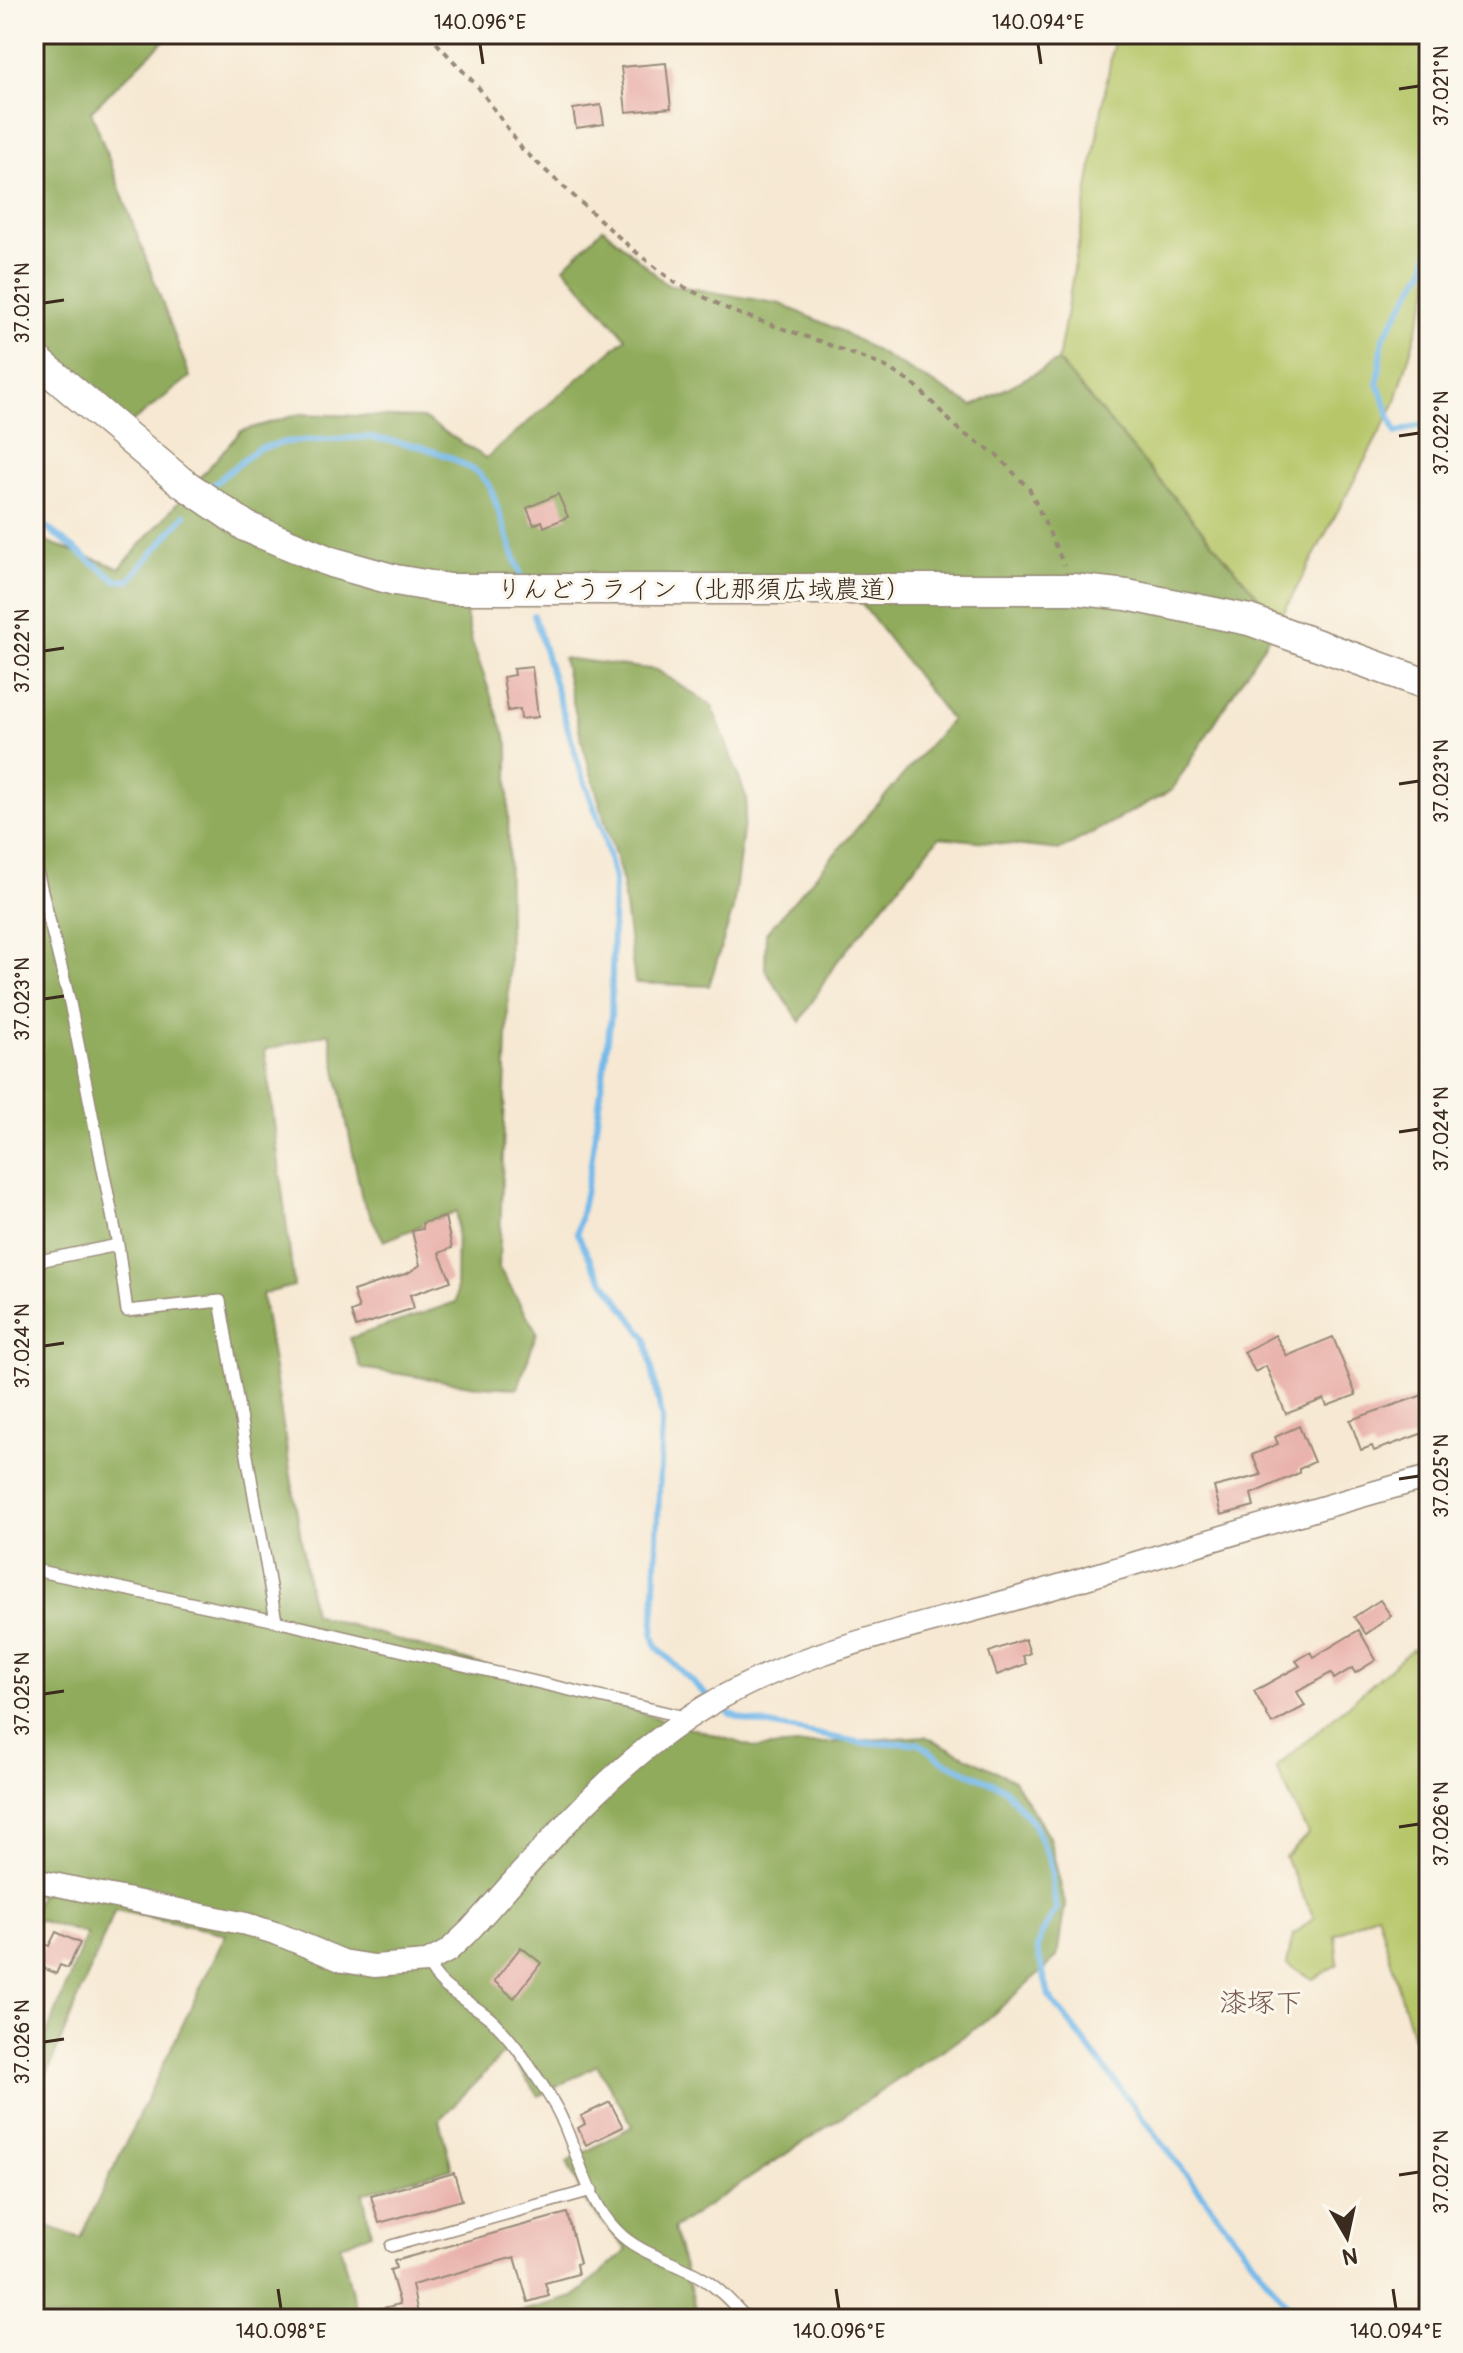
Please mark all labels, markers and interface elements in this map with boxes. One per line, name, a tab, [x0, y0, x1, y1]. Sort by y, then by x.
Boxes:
text: 140.096°E	[434, 10, 526, 35]
text: 140.094°E	[992, 10, 1084, 35]
text: 37.021°N	[1429, 45, 1454, 127]
text: 37.021°N	[10, 262, 35, 344]
text: 37.022°N	[1429, 391, 1454, 475]
street label: りんどうライン（北那須広域農道）	[496, 574, 912, 606]
text: 37.022°N	[10, 609, 35, 693]
text: 37.023°N	[1429, 739, 1454, 823]
text: 37.023°N	[10, 957, 35, 1041]
text: 37.024°N	[1429, 1087, 1454, 1171]
text: 37.024°N	[10, 1304, 35, 1388]
text: 37.025°N	[1429, 1434, 1454, 1518]
text: 37.025°N	[10, 1652, 35, 1736]
text: 37.026°N	[1429, 1782, 1454, 1866]
district label: 漆塚下	[1219, 1986, 1303, 2021]
text: 37.026°N	[10, 2000, 35, 2084]
text: 37.027°N	[1429, 2130, 1454, 2214]
north arrow	[1307, 2197, 1387, 2277]
text: N	[1340, 2241, 1360, 2271]
text: 140.098°E	[236, 2319, 326, 2344]
text: 140.096°E	[793, 2319, 885, 2344]
text: 140.094°E	[1350, 2319, 1442, 2344]

